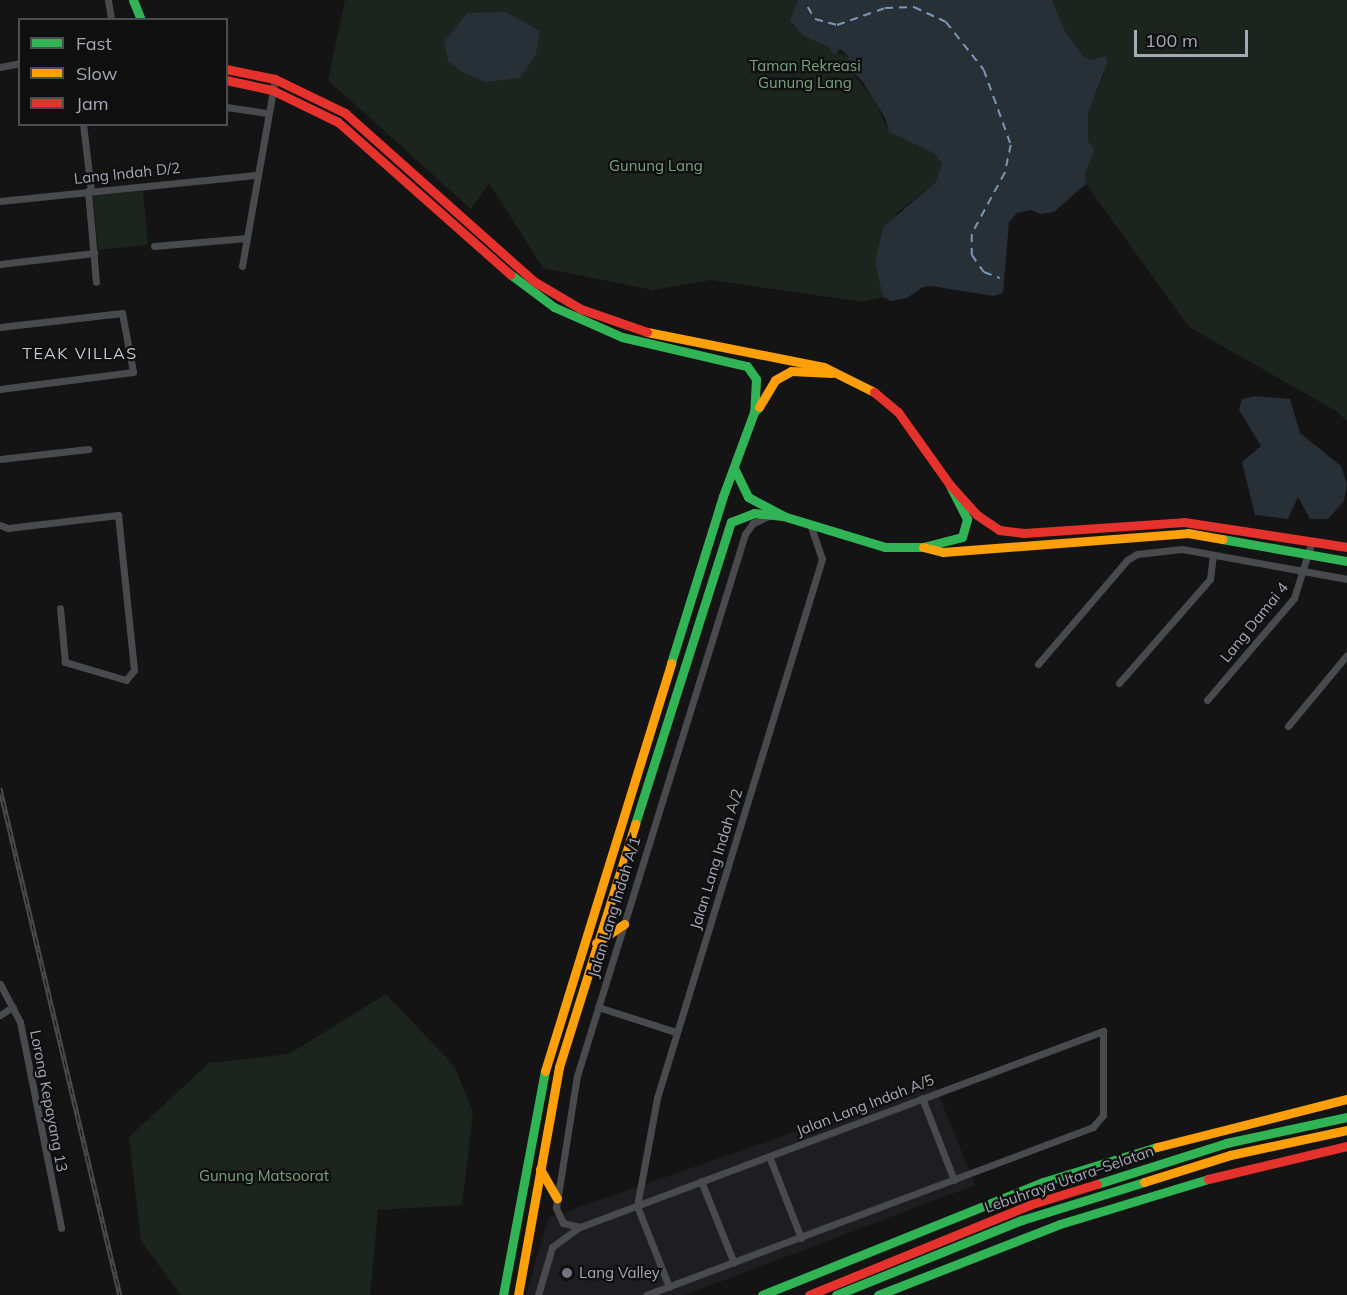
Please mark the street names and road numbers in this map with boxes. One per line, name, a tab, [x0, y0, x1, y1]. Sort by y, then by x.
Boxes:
street label: Lang Indah D/2	[73, 158, 181, 188]
street label: Lang Damai 4	[1216, 578, 1292, 666]
street label: Jalan Lang Indah A/2	[686, 786, 746, 932]
street label: Jalan Lang Indah A/1	[584, 834, 644, 980]
street label: Lorong Kepayang 13	[26, 1028, 72, 1174]
street label: Jalan Lang Indah A/5	[793, 1070, 937, 1140]
street label: Lebuhraya Utara–Selatan	[982, 1142, 1156, 1216]

